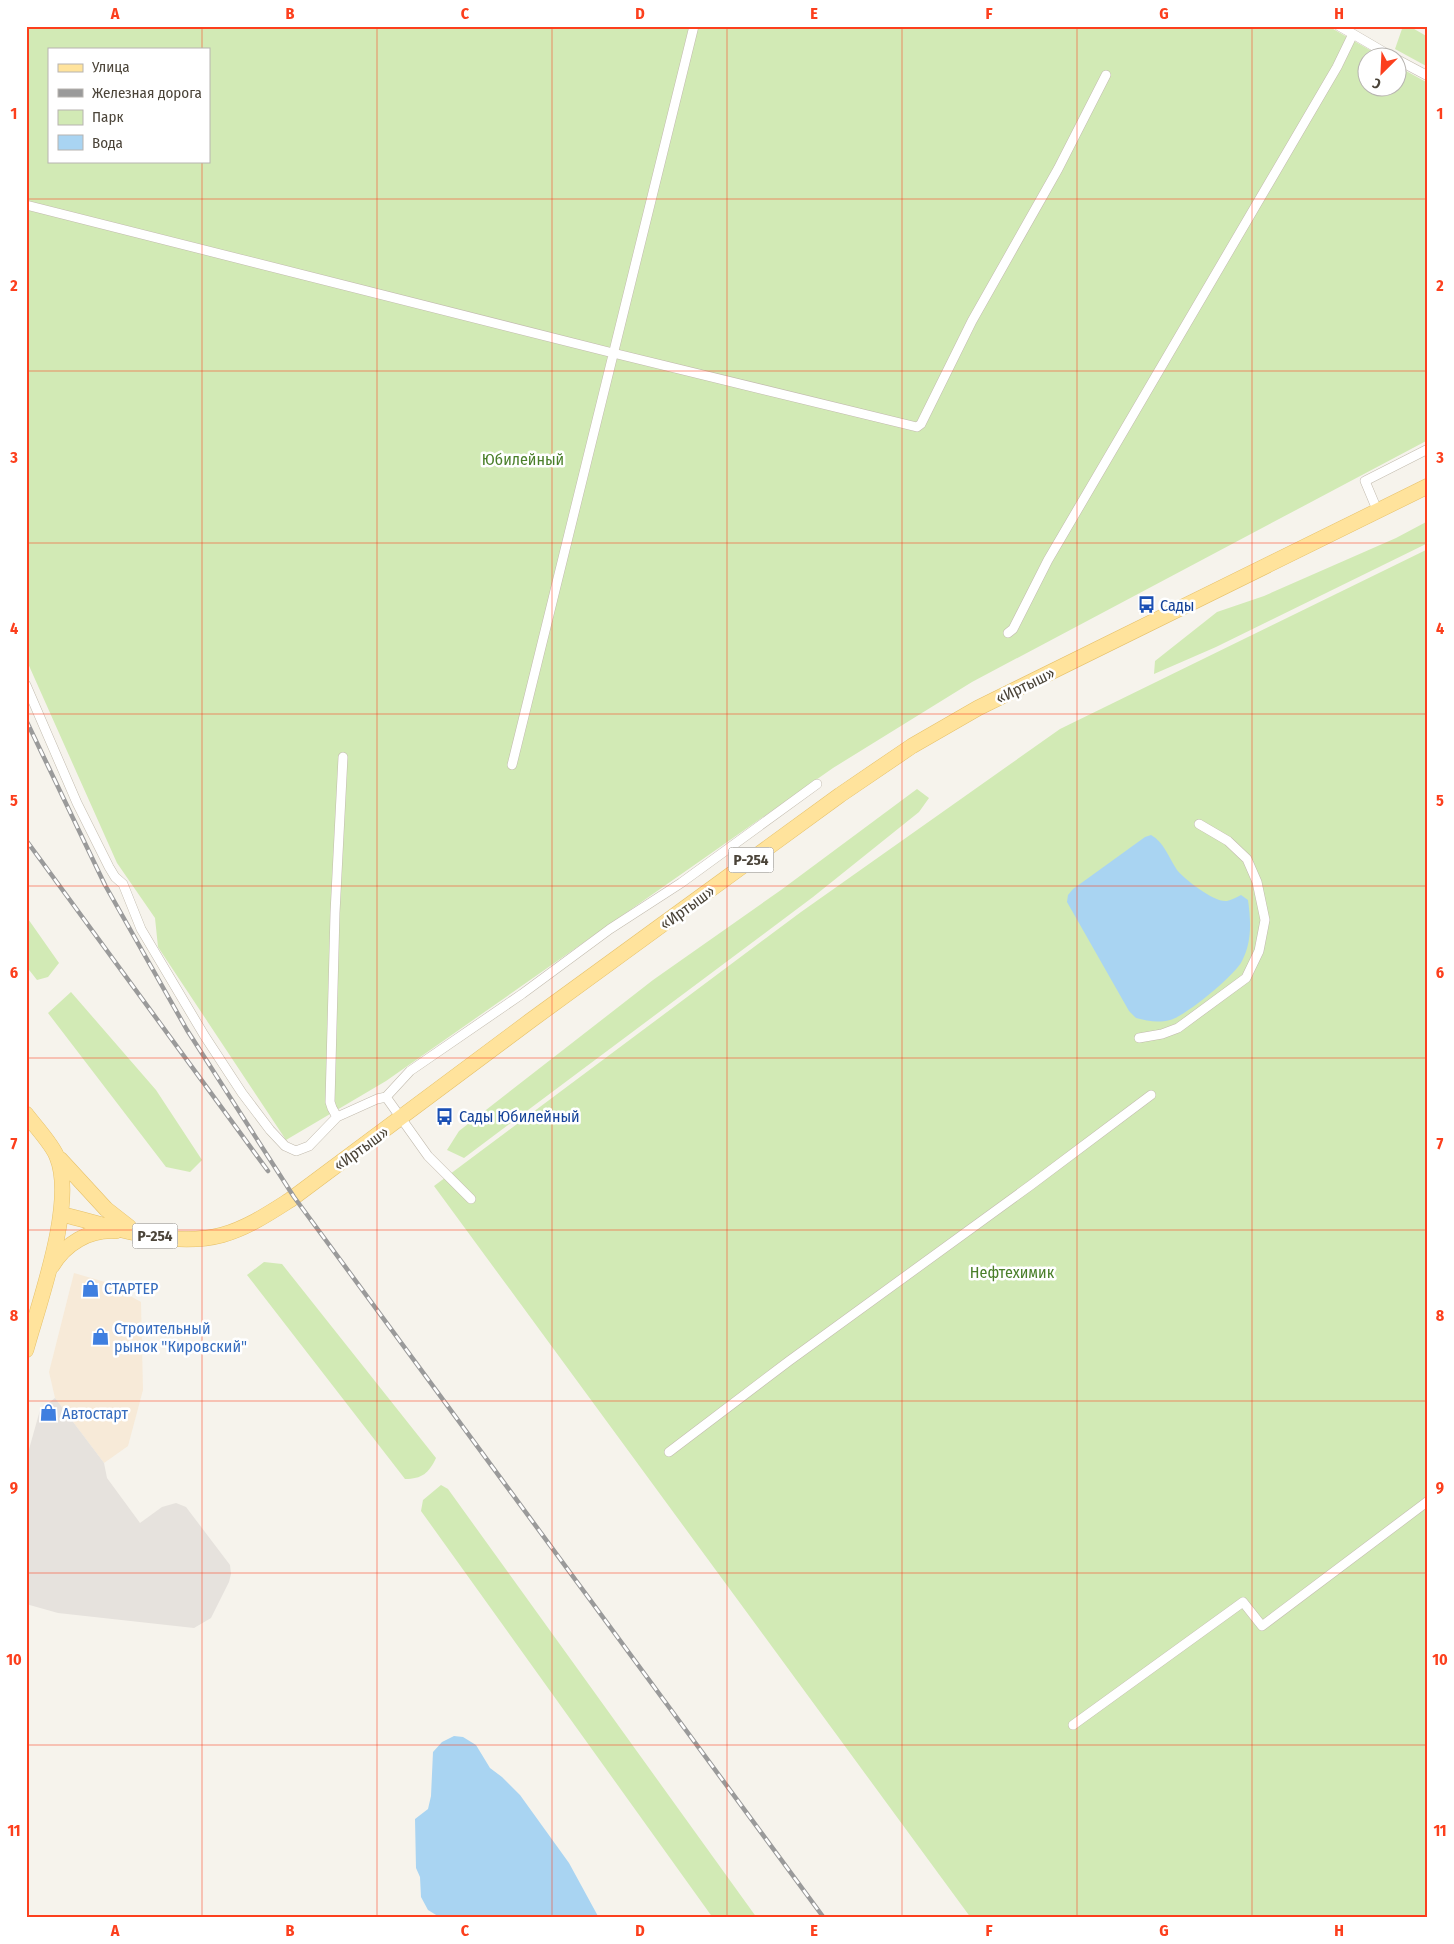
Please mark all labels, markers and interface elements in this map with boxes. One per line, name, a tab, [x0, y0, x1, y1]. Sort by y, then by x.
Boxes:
text: A	[110, 4, 120, 23]
text: B	[286, 4, 295, 23]
text: C	[461, 4, 470, 23]
text: D	[635, 4, 645, 23]
text: E	[810, 4, 818, 23]
text: F	[985, 4, 993, 23]
text: G	[1159, 4, 1169, 23]
text: H	[1334, 4, 1344, 23]
legend	[48, 48, 210, 162]
north arrow	[1356, 48, 1406, 98]
text: Улица	[91, 58, 130, 76]
text: С	[1370, 74, 1384, 93]
text: Железная дорога	[92, 84, 202, 102]
text: 1	[11, 104, 17, 123]
text: 1	[1437, 104, 1443, 123]
text: Парк	[92, 108, 123, 126]
text: Вода	[92, 134, 123, 152]
text: 2	[9, 276, 18, 295]
text: 2	[1435, 276, 1444, 295]
text: 3	[9, 448, 18, 467]
text: 3	[1435, 448, 1444, 467]
park label: Юбилейный	[482, 450, 564, 469]
bus stop icon: Сады	[1136, 595, 1156, 615]
place label: Сады	[1160, 596, 1195, 615]
text: 4	[10, 619, 18, 638]
text: 4	[1436, 619, 1444, 638]
street label: «Иртыш»	[992, 663, 1058, 708]
text: 5	[10, 791, 18, 810]
text: 5	[1436, 791, 1444, 810]
road number: Р-254	[728, 848, 774, 872]
street label: «Иртыш»	[656, 881, 719, 934]
text: 6	[10, 963, 18, 982]
text: 6	[1436, 963, 1444, 982]
bus stop icon: Сады Юбилейный	[435, 1106, 455, 1126]
place label: Сады Юбилейный	[459, 1107, 580, 1126]
street label: «Иртыш»	[330, 1122, 393, 1175]
text: 7	[11, 1134, 18, 1153]
text: 7	[1437, 1134, 1444, 1153]
road number: Р-254	[132, 1224, 178, 1248]
park label: Нефтехимик	[970, 1263, 1055, 1282]
shop icon: СТАРТЕР	[80, 1278, 100, 1298]
place label: СТАРТЕР	[104, 1279, 158, 1298]
text: 8	[10, 1306, 19, 1325]
text: 8	[1436, 1306, 1445, 1325]
place label: Строительный рынок "Кировский"	[114, 1319, 247, 1356]
shop icon: Строительный рынок "Кировский"	[90, 1327, 110, 1347]
shop icon: Автостарт	[38, 1403, 58, 1423]
place label: Автостарт	[62, 1404, 128, 1423]
text: 9	[10, 1478, 18, 1497]
text: 9	[1436, 1478, 1444, 1497]
text: 10	[6, 1650, 22, 1669]
text: 10	[1432, 1650, 1448, 1669]
text: 11	[7, 1821, 21, 1840]
text: 11	[1433, 1821, 1447, 1840]
text: A	[110, 1921, 120, 1940]
text: B	[286, 1921, 295, 1940]
text: C	[461, 1921, 470, 1940]
text: D	[635, 1921, 645, 1940]
text: E	[810, 1921, 818, 1940]
text: F	[985, 1921, 993, 1940]
text: G	[1159, 1921, 1169, 1940]
text: H	[1334, 1921, 1344, 1940]

